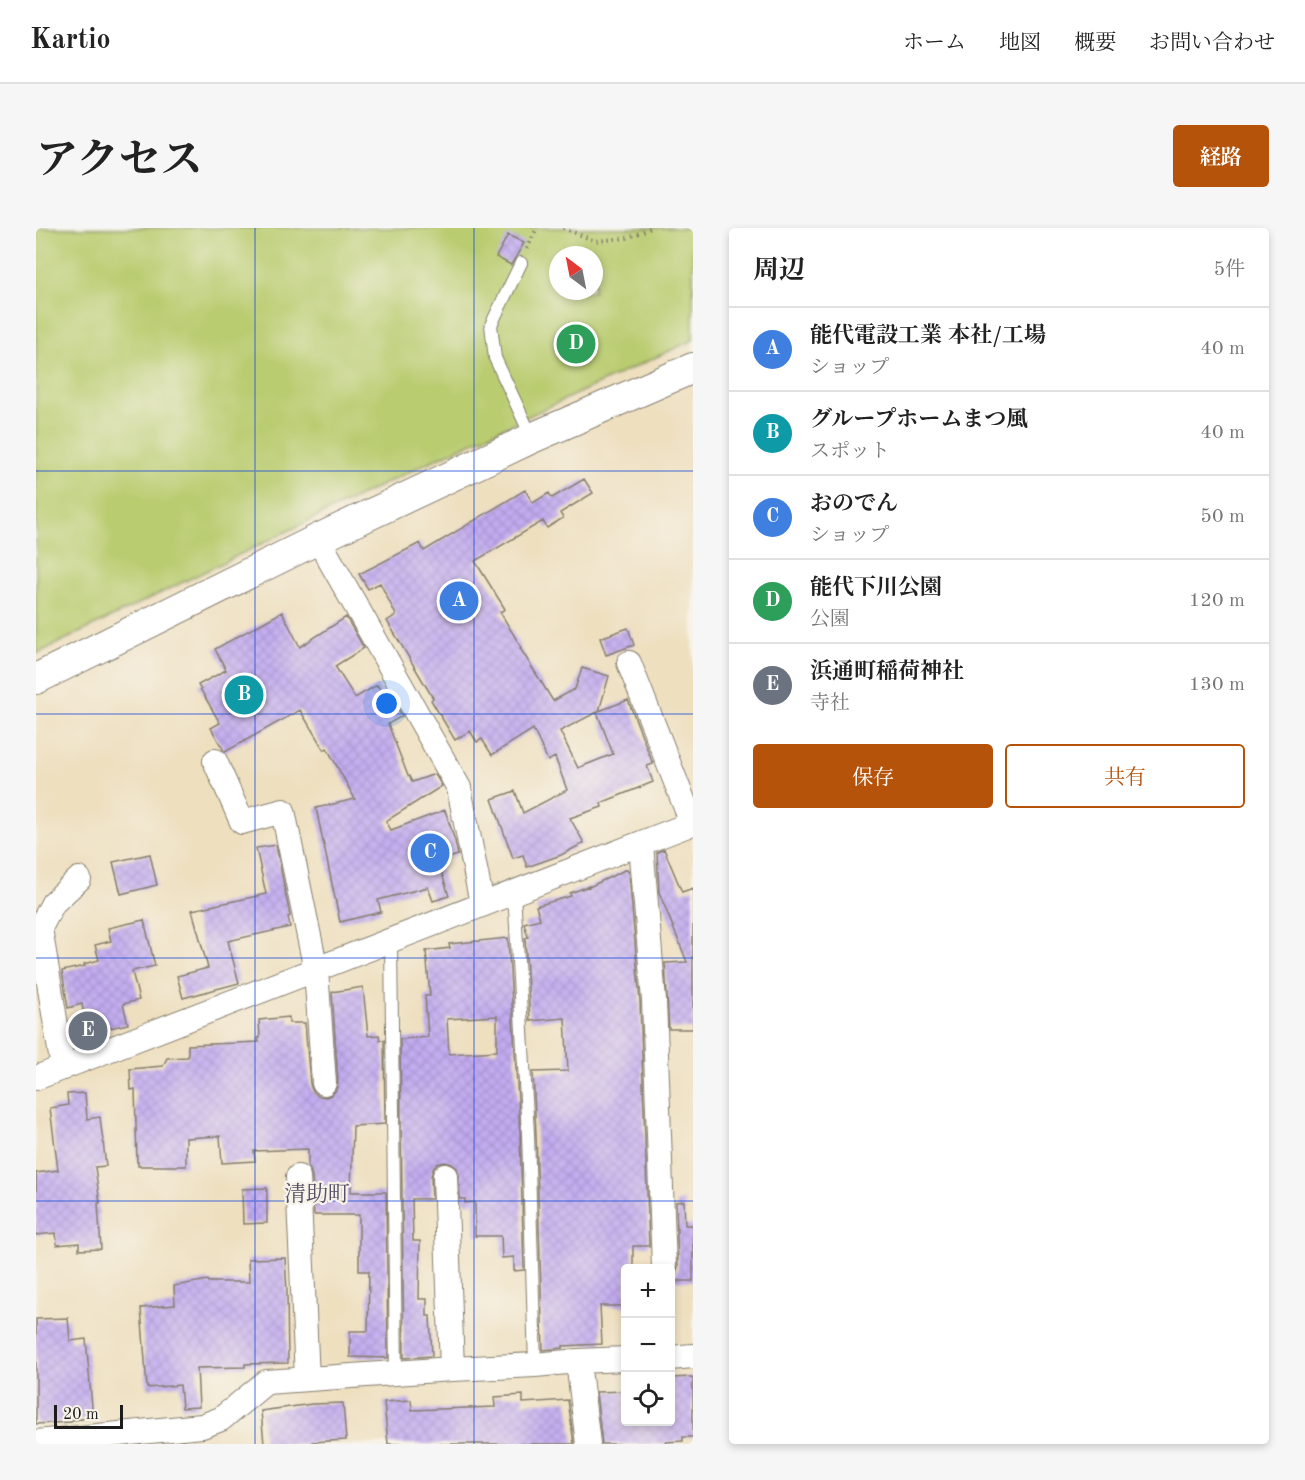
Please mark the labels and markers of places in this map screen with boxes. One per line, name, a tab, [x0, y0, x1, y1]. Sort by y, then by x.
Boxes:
pin: D	[556, 322, 596, 366]
pin: A	[440, 578, 478, 623]
pin: B	[224, 672, 264, 718]
pin: C	[410, 830, 450, 876]
pin: E	[68, 1008, 108, 1054]

